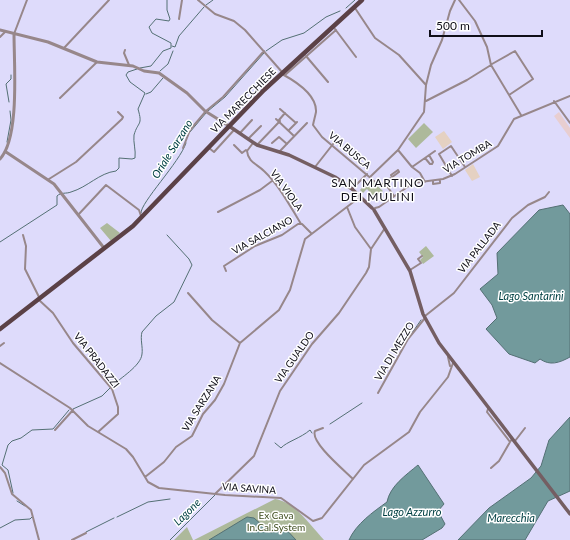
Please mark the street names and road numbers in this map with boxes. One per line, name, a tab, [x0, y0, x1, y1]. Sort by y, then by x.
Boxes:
street label: VIA MARECCHIESE	[208, 65, 278, 135]
street label: VIA BUSCA	[327, 129, 374, 171]
street label: VIA TOMBA	[441, 137, 494, 175]
street label: VIA VIOLA	[268, 167, 306, 213]
street label: VIA SALCIANO	[230, 213, 294, 257]
street label: VIA PALLADA	[455, 219, 503, 275]
street label: VIA DI MEZZO	[372, 319, 416, 383]
street label: VIA GUALDO	[272, 329, 316, 385]
street label: VIA PRADAZZI	[72, 330, 122, 390]
street label: VIA SARZANA	[179, 372, 223, 433]
street label: VIA SAVINA	[222, 480, 277, 496]

